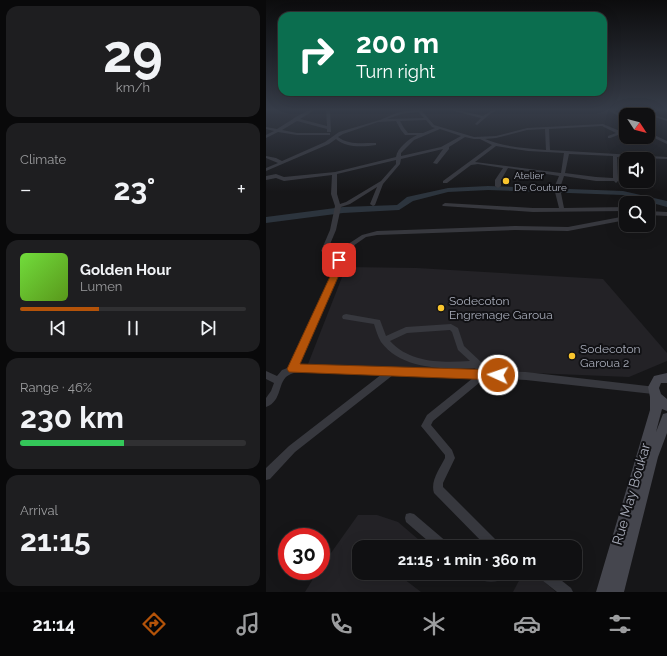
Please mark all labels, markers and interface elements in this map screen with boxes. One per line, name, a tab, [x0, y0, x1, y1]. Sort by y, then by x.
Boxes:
text: 29	[103, 23, 163, 84]
text: 200 m	[356, 27, 439, 60]
icon: right	[290, 28, 342, 80]
text: Turn right	[356, 61, 435, 82]
text: km/h	[116, 80, 150, 95]
north arrow	[619, 108, 655, 144]
map controls	[619, 108, 655, 232]
text: Climate	[20, 152, 66, 167]
button: sound	[619, 152, 655, 188]
place label: Atelier De Couture	[514, 170, 567, 193]
text: 23°	[113, 172, 155, 207]
text: −	[20, 176, 32, 202]
text: +	[237, 176, 246, 202]
marker: Atelier De Couture	[501, 176, 511, 186]
button: search	[619, 196, 655, 232]
pin	[322, 243, 356, 277]
icon: arrive	[328, 249, 350, 271]
text: Golden Hour	[80, 261, 171, 279]
text: Lumen	[80, 279, 122, 294]
place label: Sodecoton Engrenage Garoua	[449, 294, 553, 322]
marker: Sodecoton Engrenage Garoua	[436, 303, 446, 313]
icon: previous	[47, 317, 69, 339]
icon: pause	[122, 317, 144, 339]
icon: next	[197, 317, 219, 339]
place label: Sodecoton Garoua 2	[580, 342, 641, 370]
marker: Sodecoton Garoua 2	[567, 351, 577, 361]
position arrow	[477, 354, 519, 396]
text: Range · 46%	[20, 380, 92, 395]
text: 230 km	[20, 400, 124, 435]
street label: Rue May Boukar	[609, 441, 653, 547]
text: Arrival	[20, 503, 58, 518]
text: 21:15	[20, 523, 91, 558]
speed limit sign: 30	[278, 528, 330, 580]
text: 21:15 · 1 min · 360 m	[398, 551, 536, 569]
icon: directions	[140, 610, 168, 638]
icon: music	[234, 610, 262, 638]
icon: phone	[327, 610, 355, 638]
icon: climate	[420, 610, 448, 638]
icon: car	[513, 610, 541, 638]
icon: filters	[606, 610, 634, 638]
text: 21:14	[33, 614, 75, 635]

